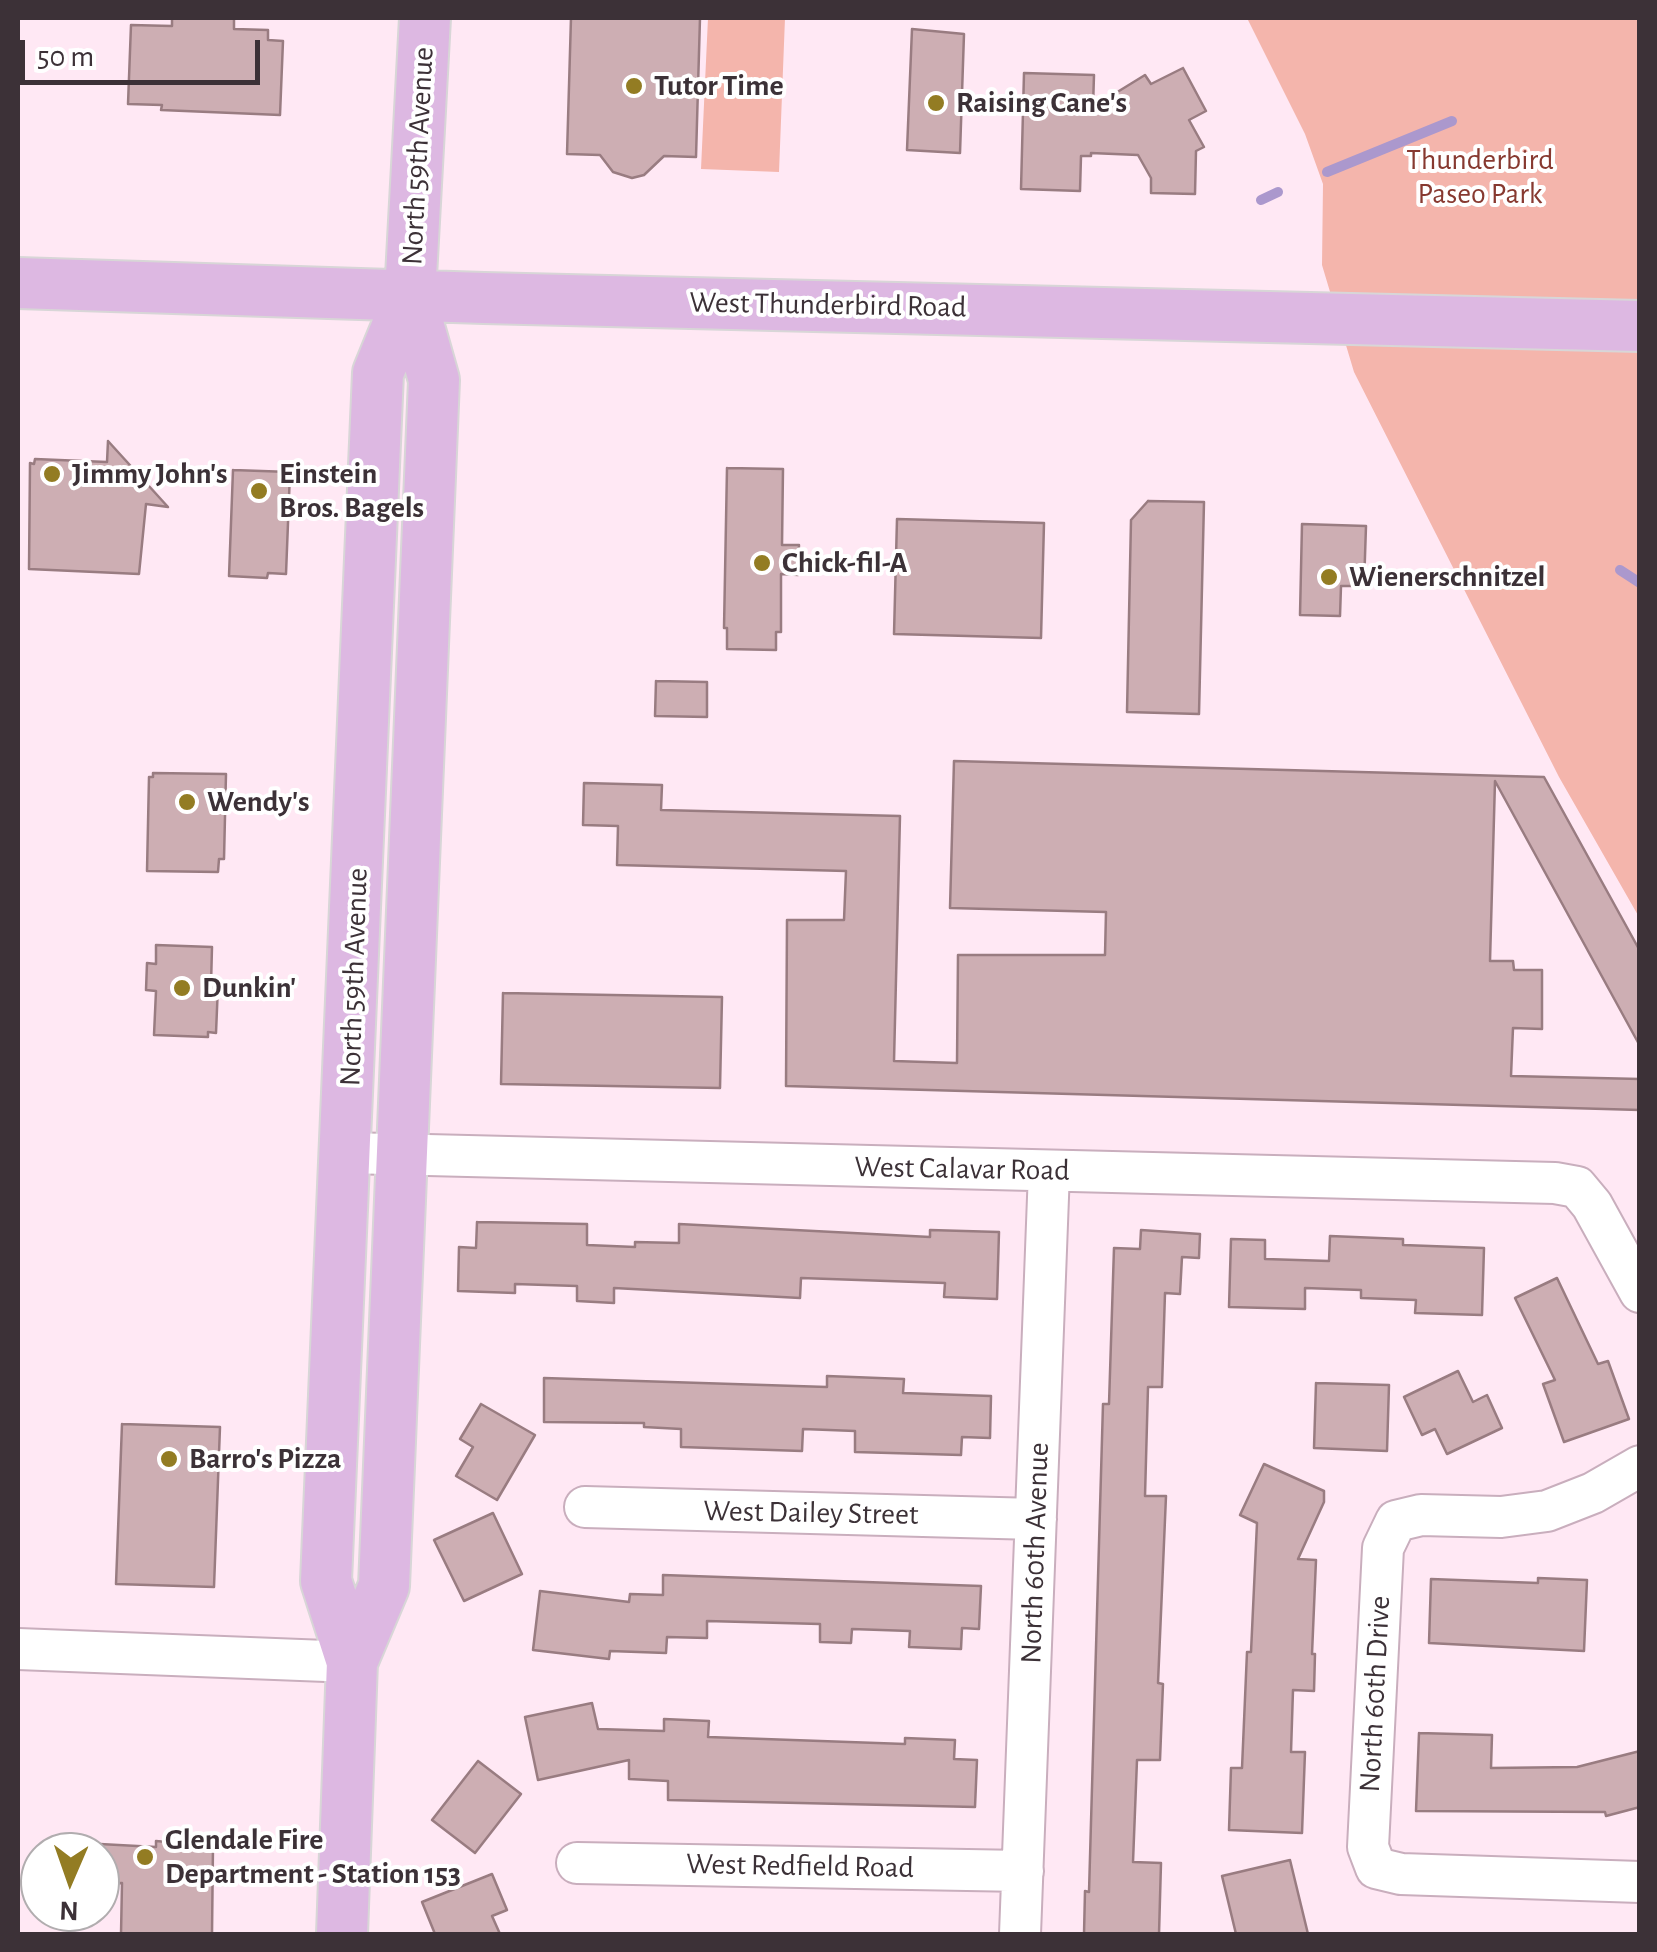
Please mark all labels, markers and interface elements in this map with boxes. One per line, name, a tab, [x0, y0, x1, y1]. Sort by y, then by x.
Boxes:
scale bar	[25, 20, 265, 82]
text: 50 m	[37, 42, 94, 72]
street label: North 59th Avenue	[394, 46, 442, 266]
place label: Tutor Time	[654, 68, 784, 104]
marker: Tutor Time	[623, 75, 645, 97]
place label: Raising Cane's	[956, 85, 1127, 121]
marker: Raising Cane's	[925, 92, 947, 114]
park label: Thunderbird Paseo Park	[1406, 142, 1554, 212]
street label: West Thunderbird Road	[689, 285, 967, 325]
place label: Jimmy John's	[72, 456, 228, 492]
place label: Einstein Bros. Bagels	[279, 456, 424, 526]
marker: Jimmy John's	[41, 463, 63, 485]
marker: Einstein Bros. Bagels	[248, 480, 270, 502]
place label: Chick-fil-A	[782, 545, 907, 581]
marker: Chick-fil-A	[751, 552, 773, 574]
place label: Wienerschnitzel	[1349, 559, 1545, 595]
marker: Wienerschnitzel	[1318, 566, 1340, 588]
place label: Wendy's	[207, 784, 309, 820]
marker: Wendy's	[176, 791, 198, 813]
street label: North 59th Avenue	[332, 867, 376, 1087]
place label: Dunkin'	[202, 970, 296, 1006]
marker: Dunkin'	[171, 977, 193, 999]
street label: West Calavar Road	[854, 1149, 1070, 1189]
place label: Barro's Pizza	[189, 1441, 342, 1477]
street label: North 60th Avenue	[1013, 1442, 1057, 1664]
marker: Barro's Pizza	[158, 1448, 180, 1470]
street label: West Dailey Street	[703, 1493, 919, 1533]
street label: North 60th Drive	[1352, 1595, 1398, 1793]
place label: Glendale Fire Department - Station 153	[165, 1822, 461, 1892]
north arrow	[20, 1832, 120, 1932]
marker: Glendale Fire Department - Station 153	[134, 1846, 156, 1868]
street label: West Redfield Road	[686, 1846, 914, 1886]
text: N	[59, 1896, 79, 1924]

